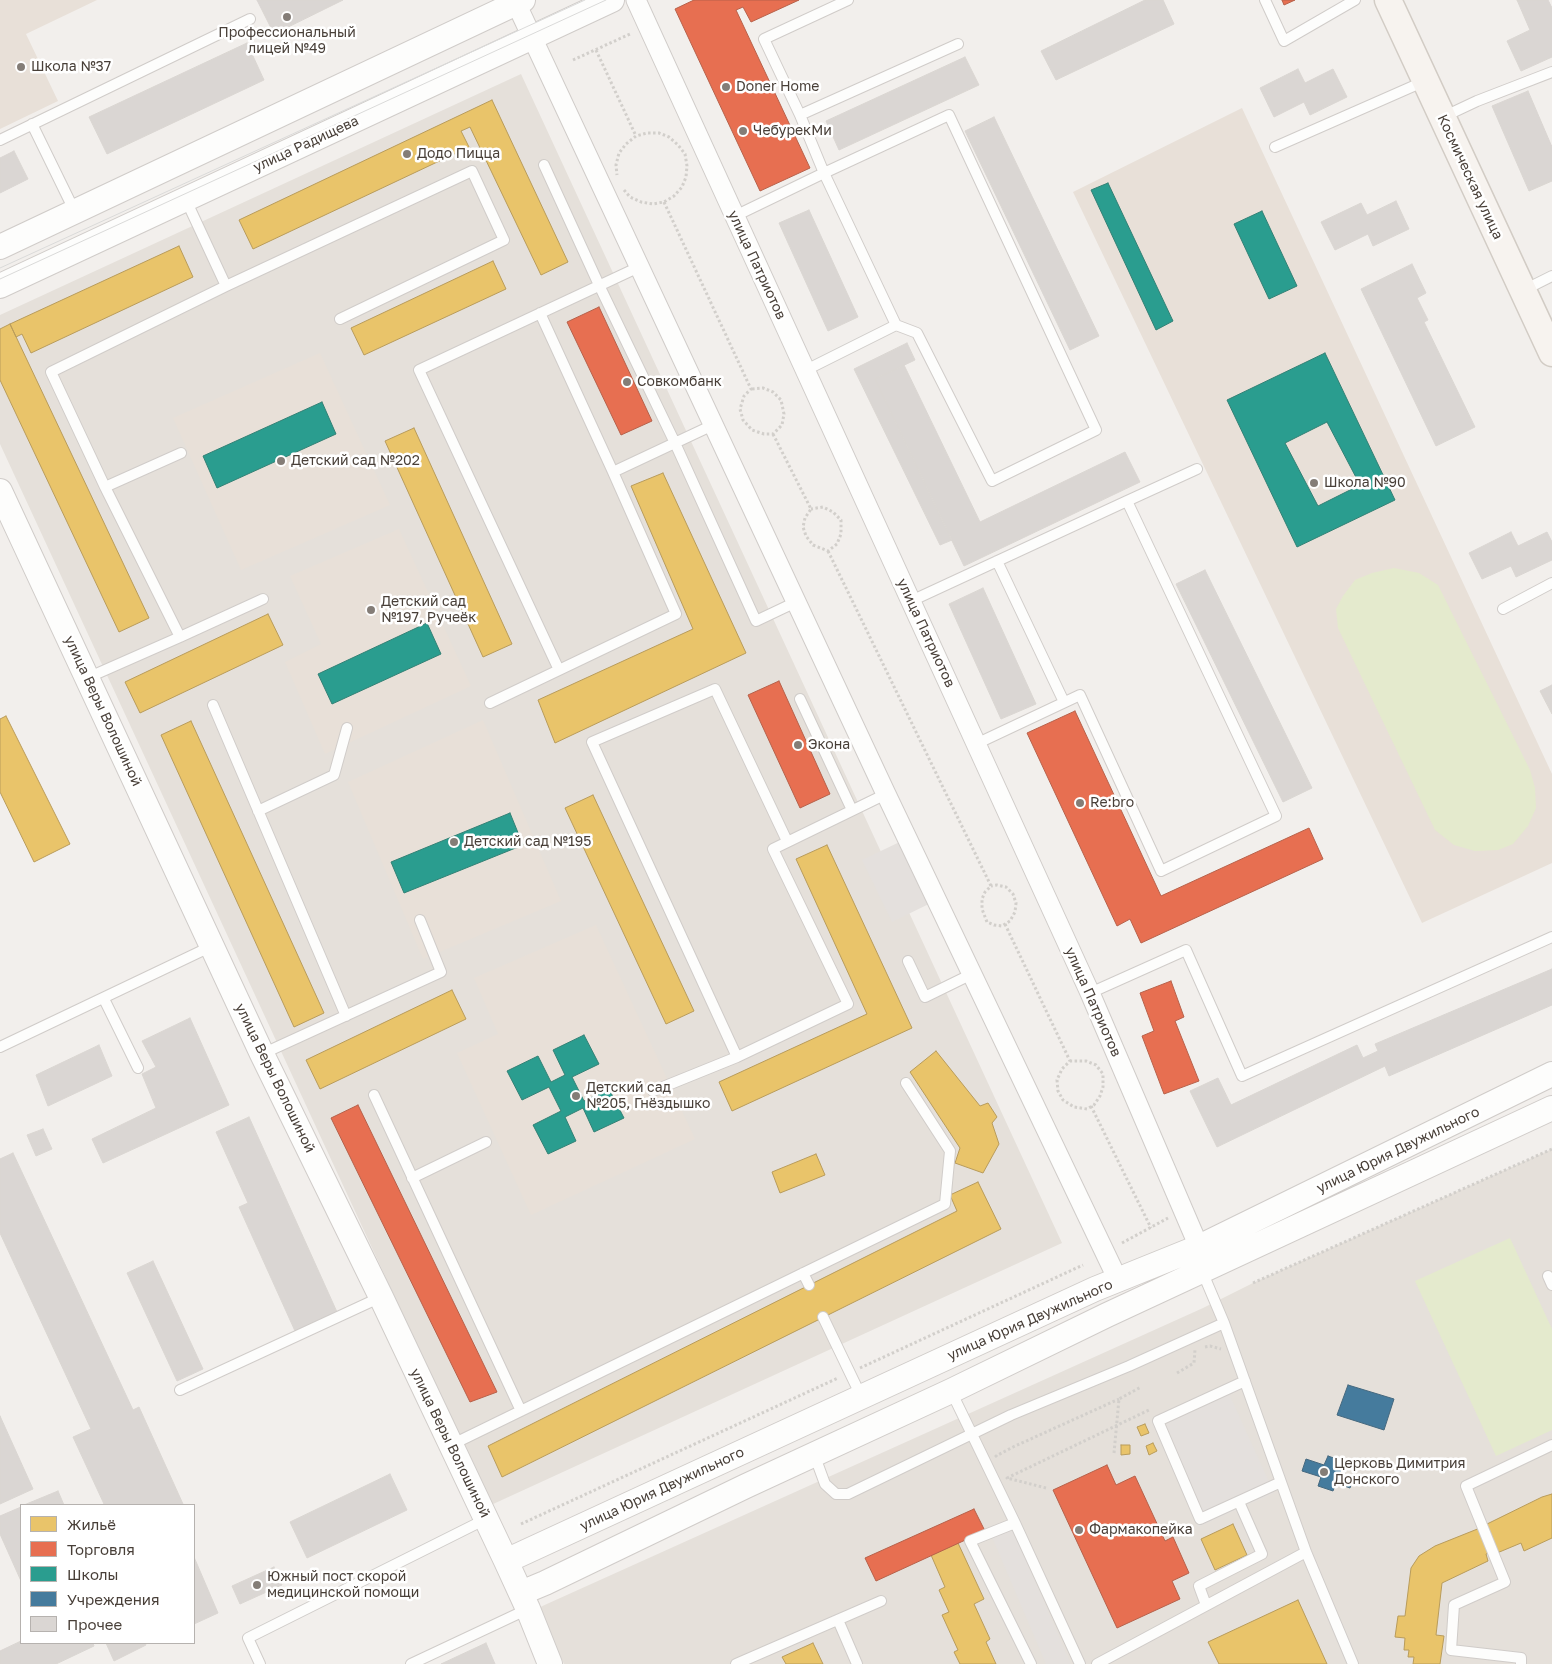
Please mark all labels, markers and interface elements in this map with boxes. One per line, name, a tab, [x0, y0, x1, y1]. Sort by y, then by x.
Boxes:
marker: Профессиональный лицей №49	[281, 11, 293, 23]
place label: Профессиональный лицей №49	[218, 25, 356, 58]
place label: Школа №37	[31, 59, 111, 75]
marker: Школа №37	[15, 61, 27, 73]
place label: Doner Home	[736, 79, 819, 95]
marker: Doner Home	[720, 81, 732, 93]
street label: улица Радищева	[251, 112, 361, 176]
street label: Космическая улица	[1434, 112, 1506, 242]
place label: ЧебурекМи	[753, 123, 832, 139]
marker: ЧебурекМи	[737, 125, 749, 137]
place label: Додо Пицца	[417, 146, 500, 162]
marker: Додо Пицца	[401, 148, 413, 160]
street label: улица Патриотов	[724, 208, 790, 322]
place label: Совкомбанк	[637, 374, 722, 390]
marker: Совкомбанк	[621, 376, 633, 388]
place label: Детский сад №202	[291, 453, 420, 469]
marker: Детский сад №202	[275, 455, 287, 467]
place label: Школа №90	[1324, 475, 1406, 491]
marker: Школа №90	[1308, 477, 1320, 489]
street label: улица Патриотов	[893, 576, 959, 690]
place label: Детский сад №197, Ручеёк	[381, 594, 476, 626]
marker: Детский сад №197, Ручеёк	[365, 604, 377, 616]
street label: улица Веры Волошиной	[61, 633, 145, 789]
place label: Экона	[808, 737, 850, 753]
marker: Экона	[792, 739, 804, 751]
place label: Re:bro	[1090, 795, 1134, 811]
marker: Re:bro	[1074, 797, 1086, 809]
place label: Детский сад №195	[464, 834, 591, 850]
marker: Детский сад №195	[448, 836, 460, 848]
street label: улица Патриотов	[1061, 945, 1125, 1059]
street label: улица Веры Волошиной	[232, 1001, 318, 1155]
place label: Детский сад №205, Гнёздышко	[586, 1080, 710, 1112]
marker: Детский сад №205, Гнёздышко	[570, 1090, 582, 1102]
street label: улица Юрия Двужильного	[1314, 1103, 1482, 1197]
street label: улица Юрия Двужильного	[945, 1276, 1115, 1364]
street label: улица Веры Волошиной	[407, 1366, 493, 1520]
street label: улица Юрия Двужильного	[577, 1444, 747, 1534]
place label: Церковь Димитрия Донского	[1334, 1456, 1466, 1488]
marker: Церковь Димитрия Донского	[1318, 1466, 1330, 1478]
legend	[20, 1504, 195, 1644]
text: Жильё	[67, 1515, 116, 1533]
place label: Фармакопейка	[1089, 1522, 1193, 1538]
marker: Фармакопейка	[1073, 1524, 1085, 1536]
text: Торговля	[67, 1540, 135, 1558]
text: Школы	[67, 1565, 118, 1583]
place label: Южный пост скорой медицинской помощи	[267, 1569, 419, 1601]
marker: Южный пост скорой медицинской помощи	[251, 1579, 263, 1591]
text: Учреждения	[67, 1590, 159, 1608]
text: Прочее	[67, 1615, 122, 1633]

